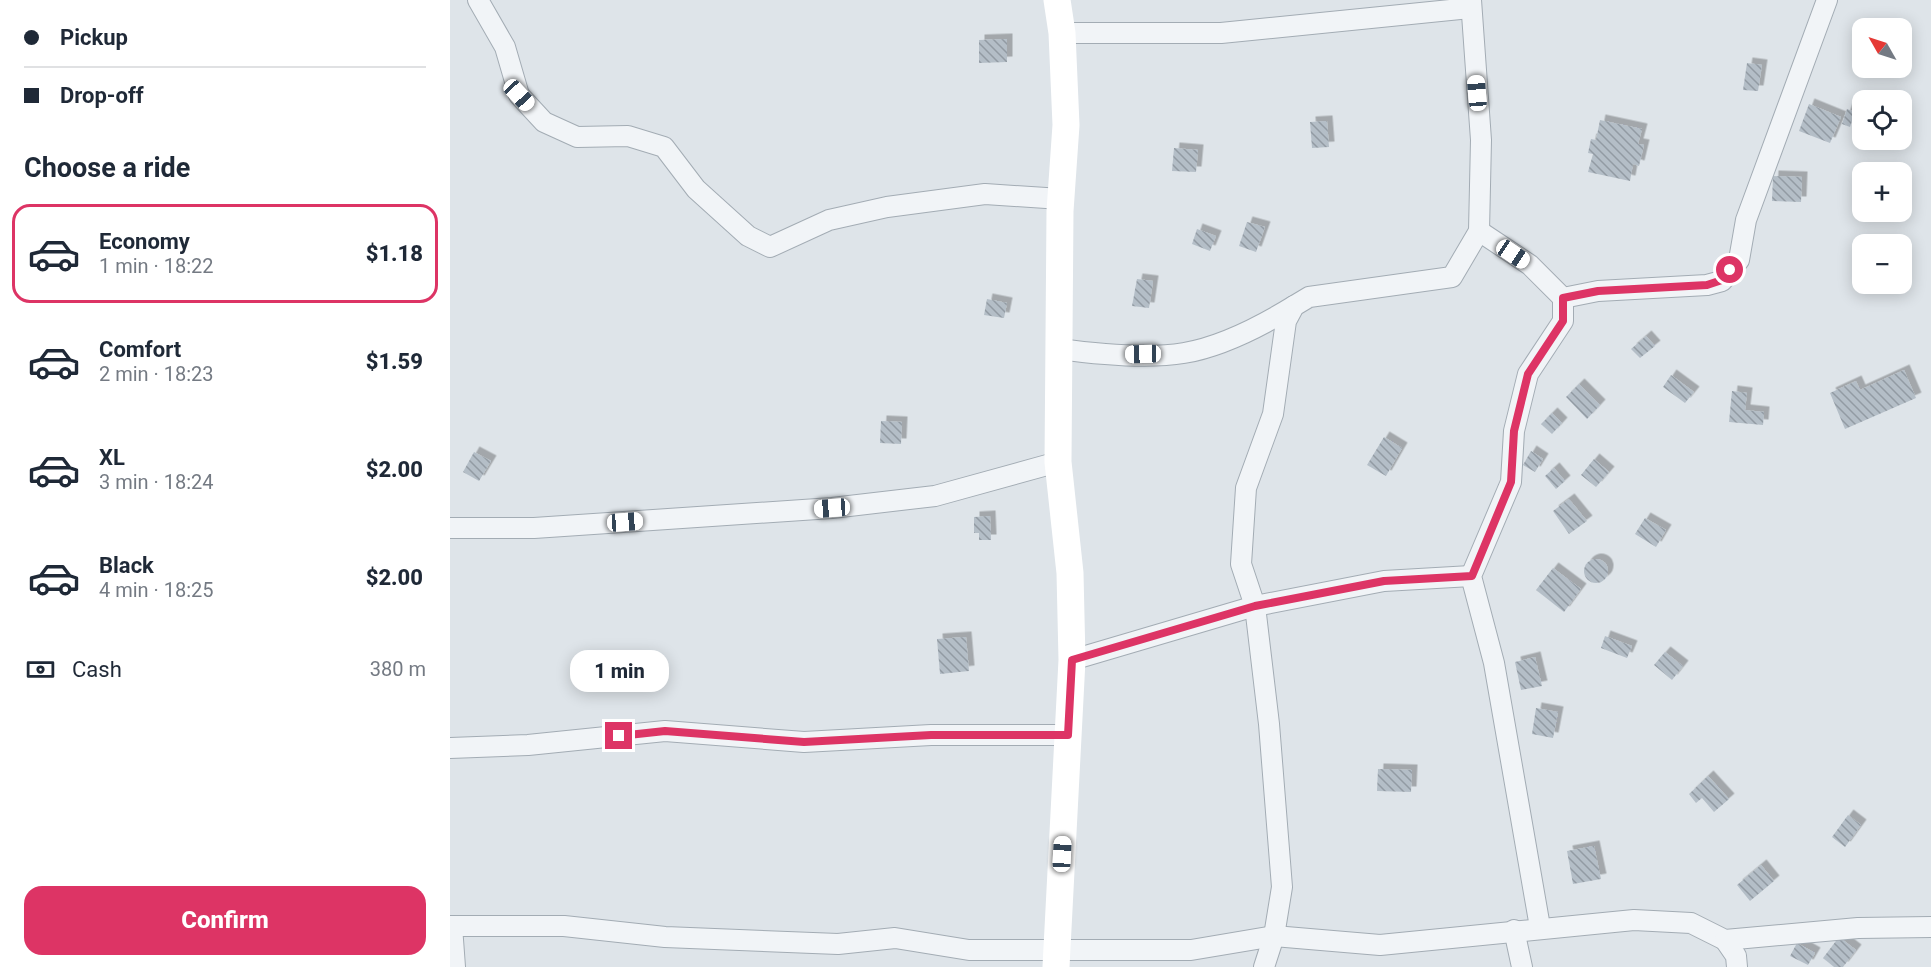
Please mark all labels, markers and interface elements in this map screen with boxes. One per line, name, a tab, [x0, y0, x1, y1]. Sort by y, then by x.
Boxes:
north arrow	[1852, 18, 1912, 78]
map controls	[1852, 18, 1912, 294]
text: Pickup	[60, 25, 128, 50]
car	[1466, 74, 1488, 112]
car	[500, 76, 538, 114]
text: Drop-off	[60, 83, 144, 108]
button: locate	[1852, 90, 1912, 150]
text: Choose a ride	[24, 152, 190, 184]
button: +	[1852, 162, 1912, 222]
icon: car	[27, 227, 81, 281]
text: Economy	[99, 229, 190, 254]
button: −	[1852, 234, 1912, 294]
car	[1493, 236, 1533, 272]
text: $1.18	[366, 241, 423, 266]
text: 1 min · 18:22	[99, 254, 214, 278]
route start	[1716, 256, 1743, 283]
icon: car	[27, 335, 81, 389]
text: Comfort	[99, 337, 181, 362]
car	[1125, 345, 1161, 363]
text: $1.59	[366, 349, 423, 374]
text: 2 min · 18:23	[99, 362, 214, 386]
icon: car	[27, 443, 81, 497]
text: XL	[99, 445, 125, 470]
text: $2.00	[366, 457, 423, 482]
text: 3 min · 18:24	[99, 470, 214, 494]
car	[813, 498, 851, 518]
car	[606, 512, 644, 532]
icon: car	[27, 551, 81, 605]
text: Black	[99, 553, 154, 578]
text: $2.00	[366, 565, 423, 590]
text: 4 min · 18:25	[99, 578, 214, 602]
callout: 1 min	[570, 649, 669, 691]
icon: cash	[24, 653, 57, 686]
text: Cash	[72, 657, 122, 682]
text: 380 m	[370, 657, 426, 681]
text: 1 min	[594, 659, 645, 683]
route end	[605, 722, 632, 749]
car	[1052, 836, 1072, 872]
button: Confirm	[24, 886, 426, 955]

